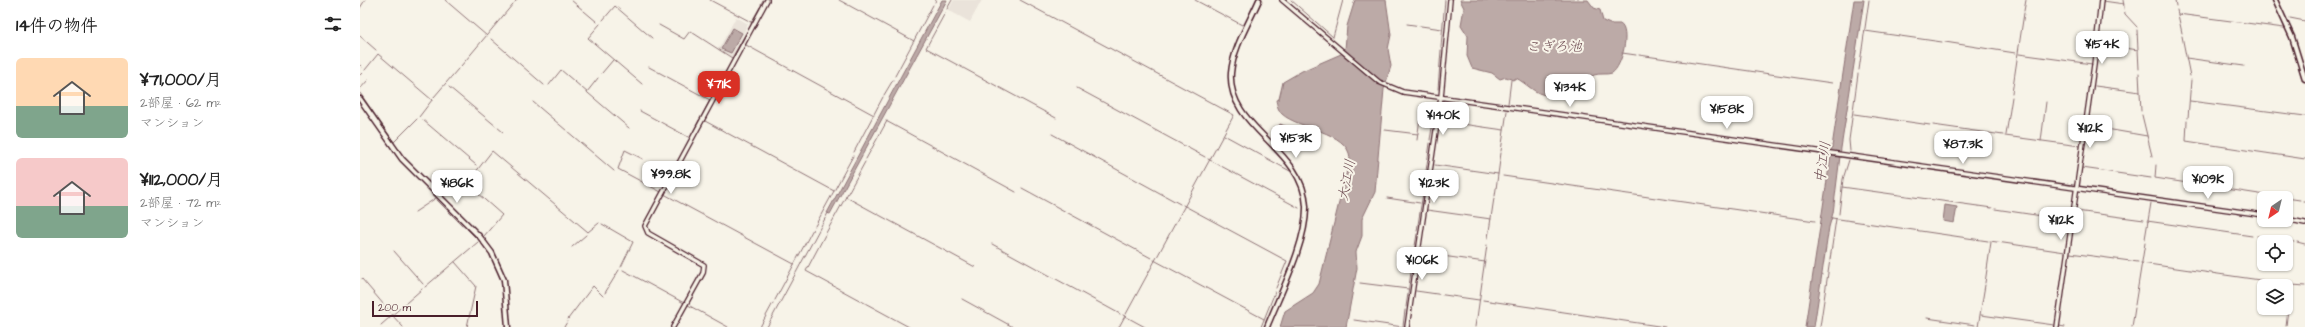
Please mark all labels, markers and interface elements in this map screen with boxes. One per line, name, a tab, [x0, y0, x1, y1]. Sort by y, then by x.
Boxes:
icon: filters	[322, 13, 344, 35]
text: 14件の物件	[16, 14, 98, 38]
pin: ¥154K	[2074, 31, 2130, 65]
text: ¥154K	[2085, 35, 2119, 53]
water label: こぎろ池	[1526, 37, 1583, 57]
text: ¥71,000/月	[140, 68, 222, 92]
pin: ¥71K	[695, 71, 743, 105]
icon: home	[48, 74, 96, 122]
pin: ¥134K	[1542, 74, 1598, 108]
text: ¥71K	[707, 75, 731, 93]
text: ¥134K	[1554, 78, 1586, 96]
text: 2部屋 · 62 m²	[140, 94, 221, 112]
pin: ¥158K	[1699, 96, 1755, 130]
text: ¥158K	[1710, 100, 1744, 118]
pin: ¥140K	[1415, 102, 1471, 136]
text: ¥140K	[1426, 106, 1460, 124]
text: マンション	[140, 114, 204, 132]
pin: ¥112K	[2062, 115, 2118, 149]
text: ¥112K	[2077, 119, 2103, 137]
pin: ¥153K	[1268, 125, 1324, 159]
text: ¥153K	[1280, 129, 1312, 147]
pin: ¥87.3K	[1930, 131, 1996, 165]
text: ¥87.3K	[1943, 135, 1983, 153]
water label: 中江川	[1810, 140, 1836, 184]
water label: 大江川	[1333, 158, 1361, 203]
pin: ¥99.8K	[638, 161, 704, 195]
text: ¥99.8K	[651, 165, 691, 183]
pin: ¥109K	[2180, 166, 2236, 200]
text: ¥112,000/月	[140, 168, 223, 192]
pin: ¥186K	[429, 170, 485, 204]
pin: ¥123K	[1406, 170, 1462, 204]
text: ¥109K	[2192, 170, 2224, 188]
icon: home	[48, 174, 96, 222]
text: ¥186K	[440, 174, 474, 192]
text: ¥123K	[1419, 174, 1449, 192]
north arrow	[2257, 191, 2293, 227]
map controls	[2257, 191, 2293, 315]
text: 2部屋 · 72 m²	[140, 194, 221, 212]
pin: ¥112K	[2033, 207, 2089, 241]
text: ¥112K	[2048, 211, 2074, 229]
text: マンション	[140, 214, 204, 232]
button: locate	[2257, 235, 2293, 271]
pin: ¥106K	[1394, 247, 1450, 281]
text: ¥106K	[1406, 251, 1438, 269]
button: layers	[2257, 279, 2293, 315]
scale bar	[372, 299, 478, 318]
text: 200 m	[378, 300, 411, 315]

